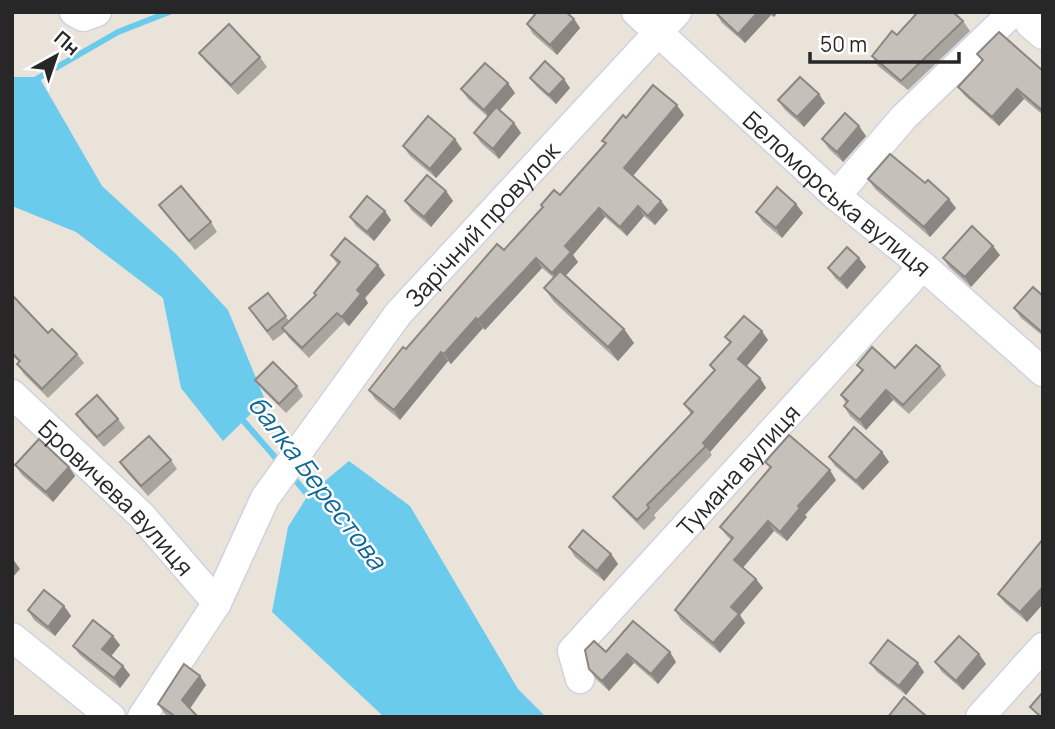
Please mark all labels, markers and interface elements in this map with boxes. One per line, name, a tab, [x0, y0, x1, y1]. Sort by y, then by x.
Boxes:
north arrow	[21, 21, 91, 91]
scale bar	[810, 21, 959, 65]
text: Пн	[49, 25, 85, 61]
text: 50 m	[820, 30, 867, 58]
street label: Беломорська вулиця	[737, 103, 939, 283]
street label: Зарічний провулок	[397, 133, 567, 313]
water label: балка Берестова	[241, 388, 396, 578]
street label: Тумана вулиця	[669, 396, 807, 543]
street label: Бровичева вулиця	[32, 411, 202, 582]

